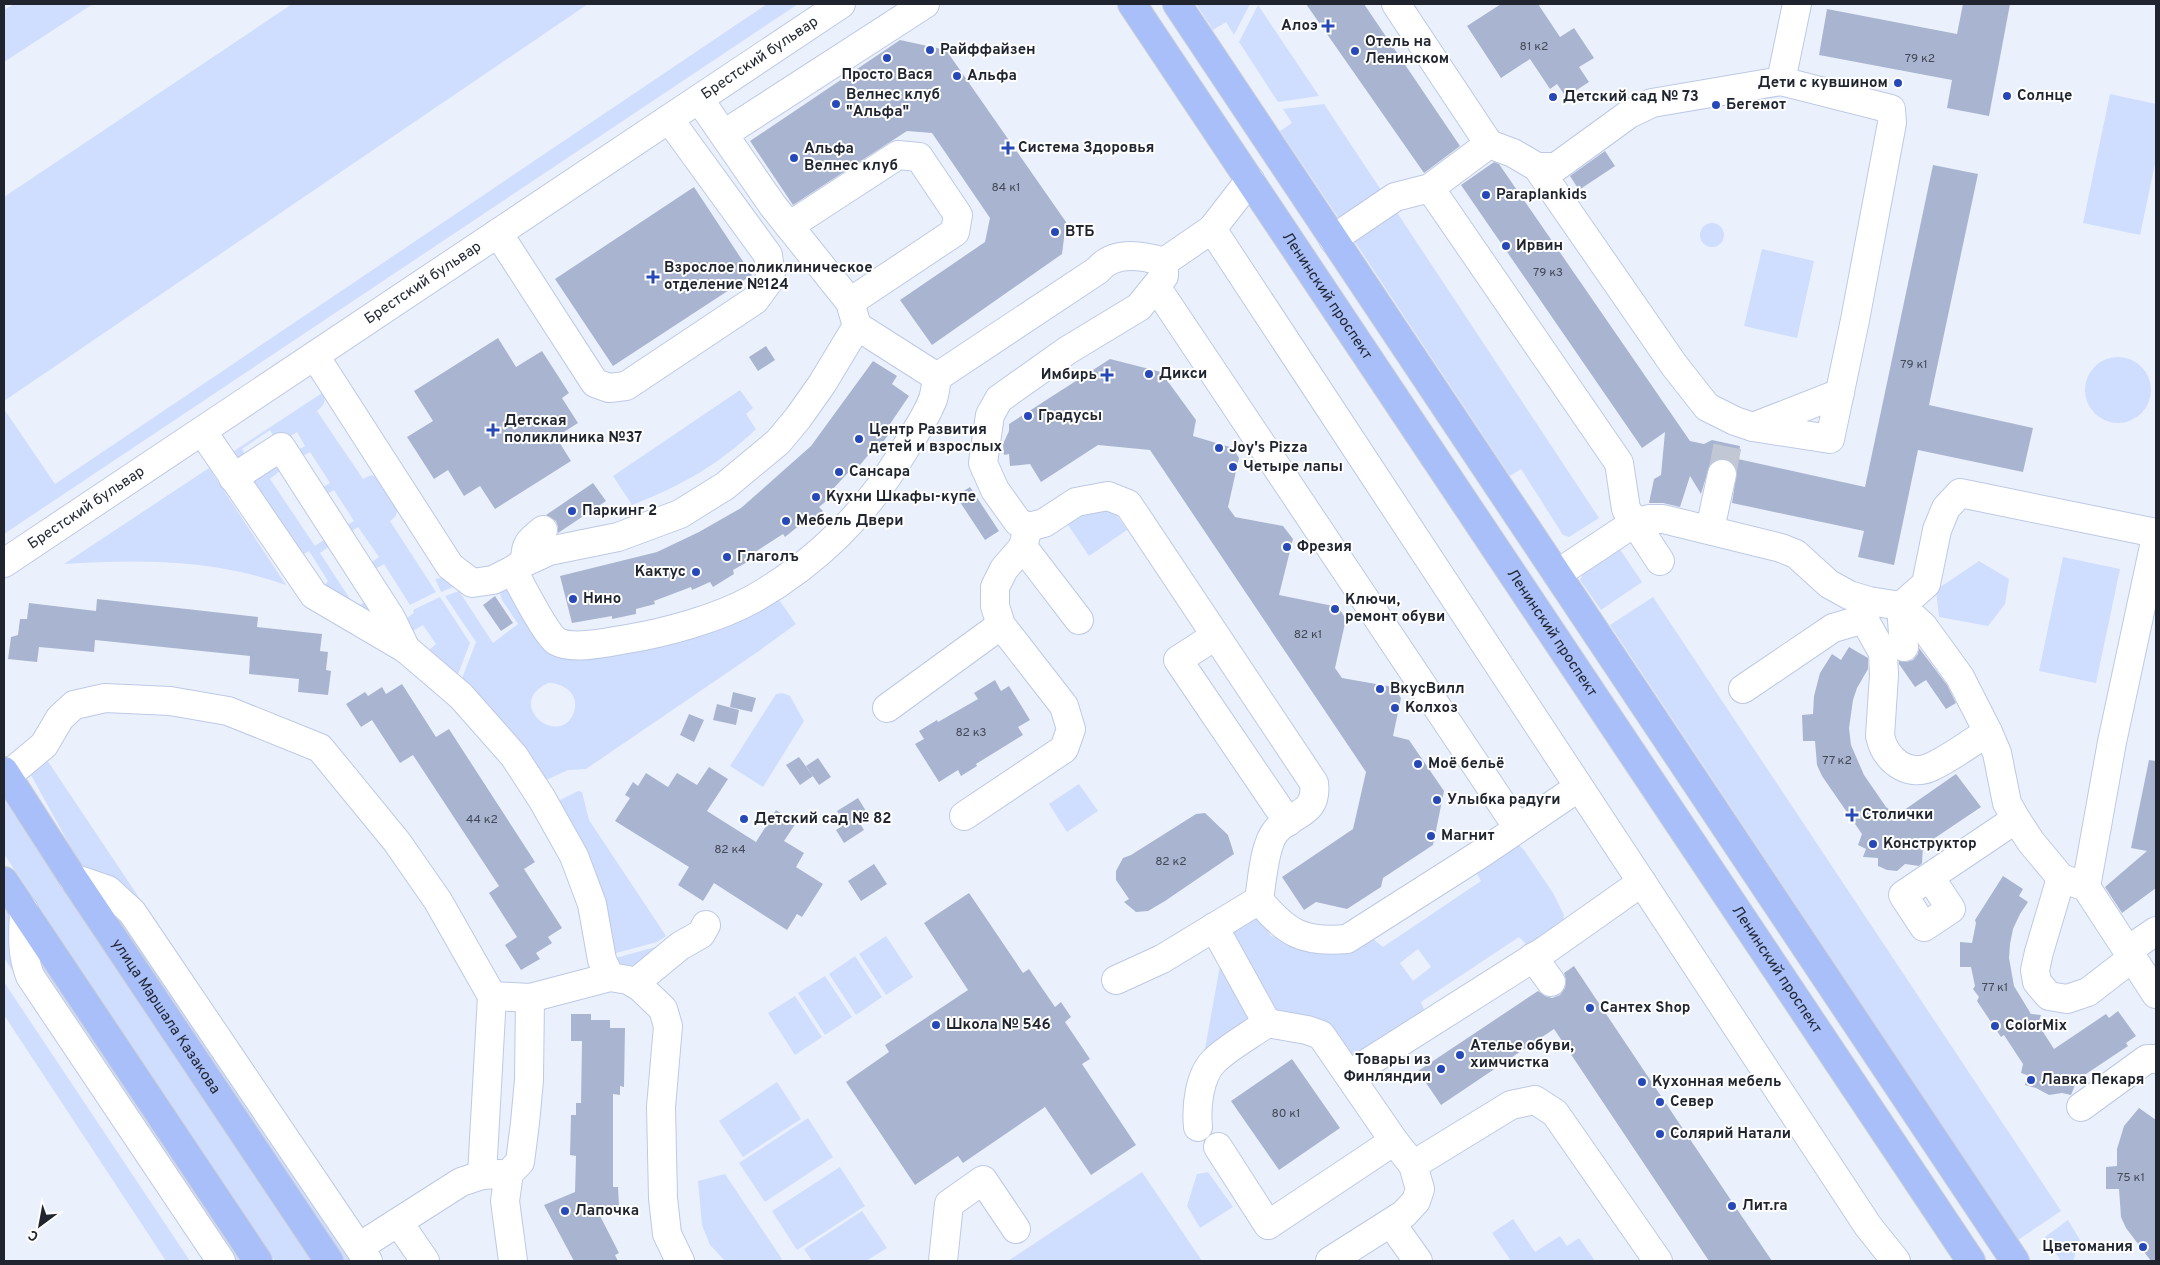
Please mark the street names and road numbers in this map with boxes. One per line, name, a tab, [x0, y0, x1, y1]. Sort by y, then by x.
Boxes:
street label: Брестский бульвар	[698, 12, 822, 104]
street label: Ленинский проспект	[1277, 228, 1376, 364]
street label: Брестский бульвар	[361, 237, 485, 329]
street label: Брестский бульвар	[24, 462, 148, 554]
street label: Ленинский проспект	[1502, 565, 1601, 701]
street label: Ленинский проспект	[1727, 902, 1826, 1037]
street label: улица Маршала Казакова	[107, 935, 224, 1098]

